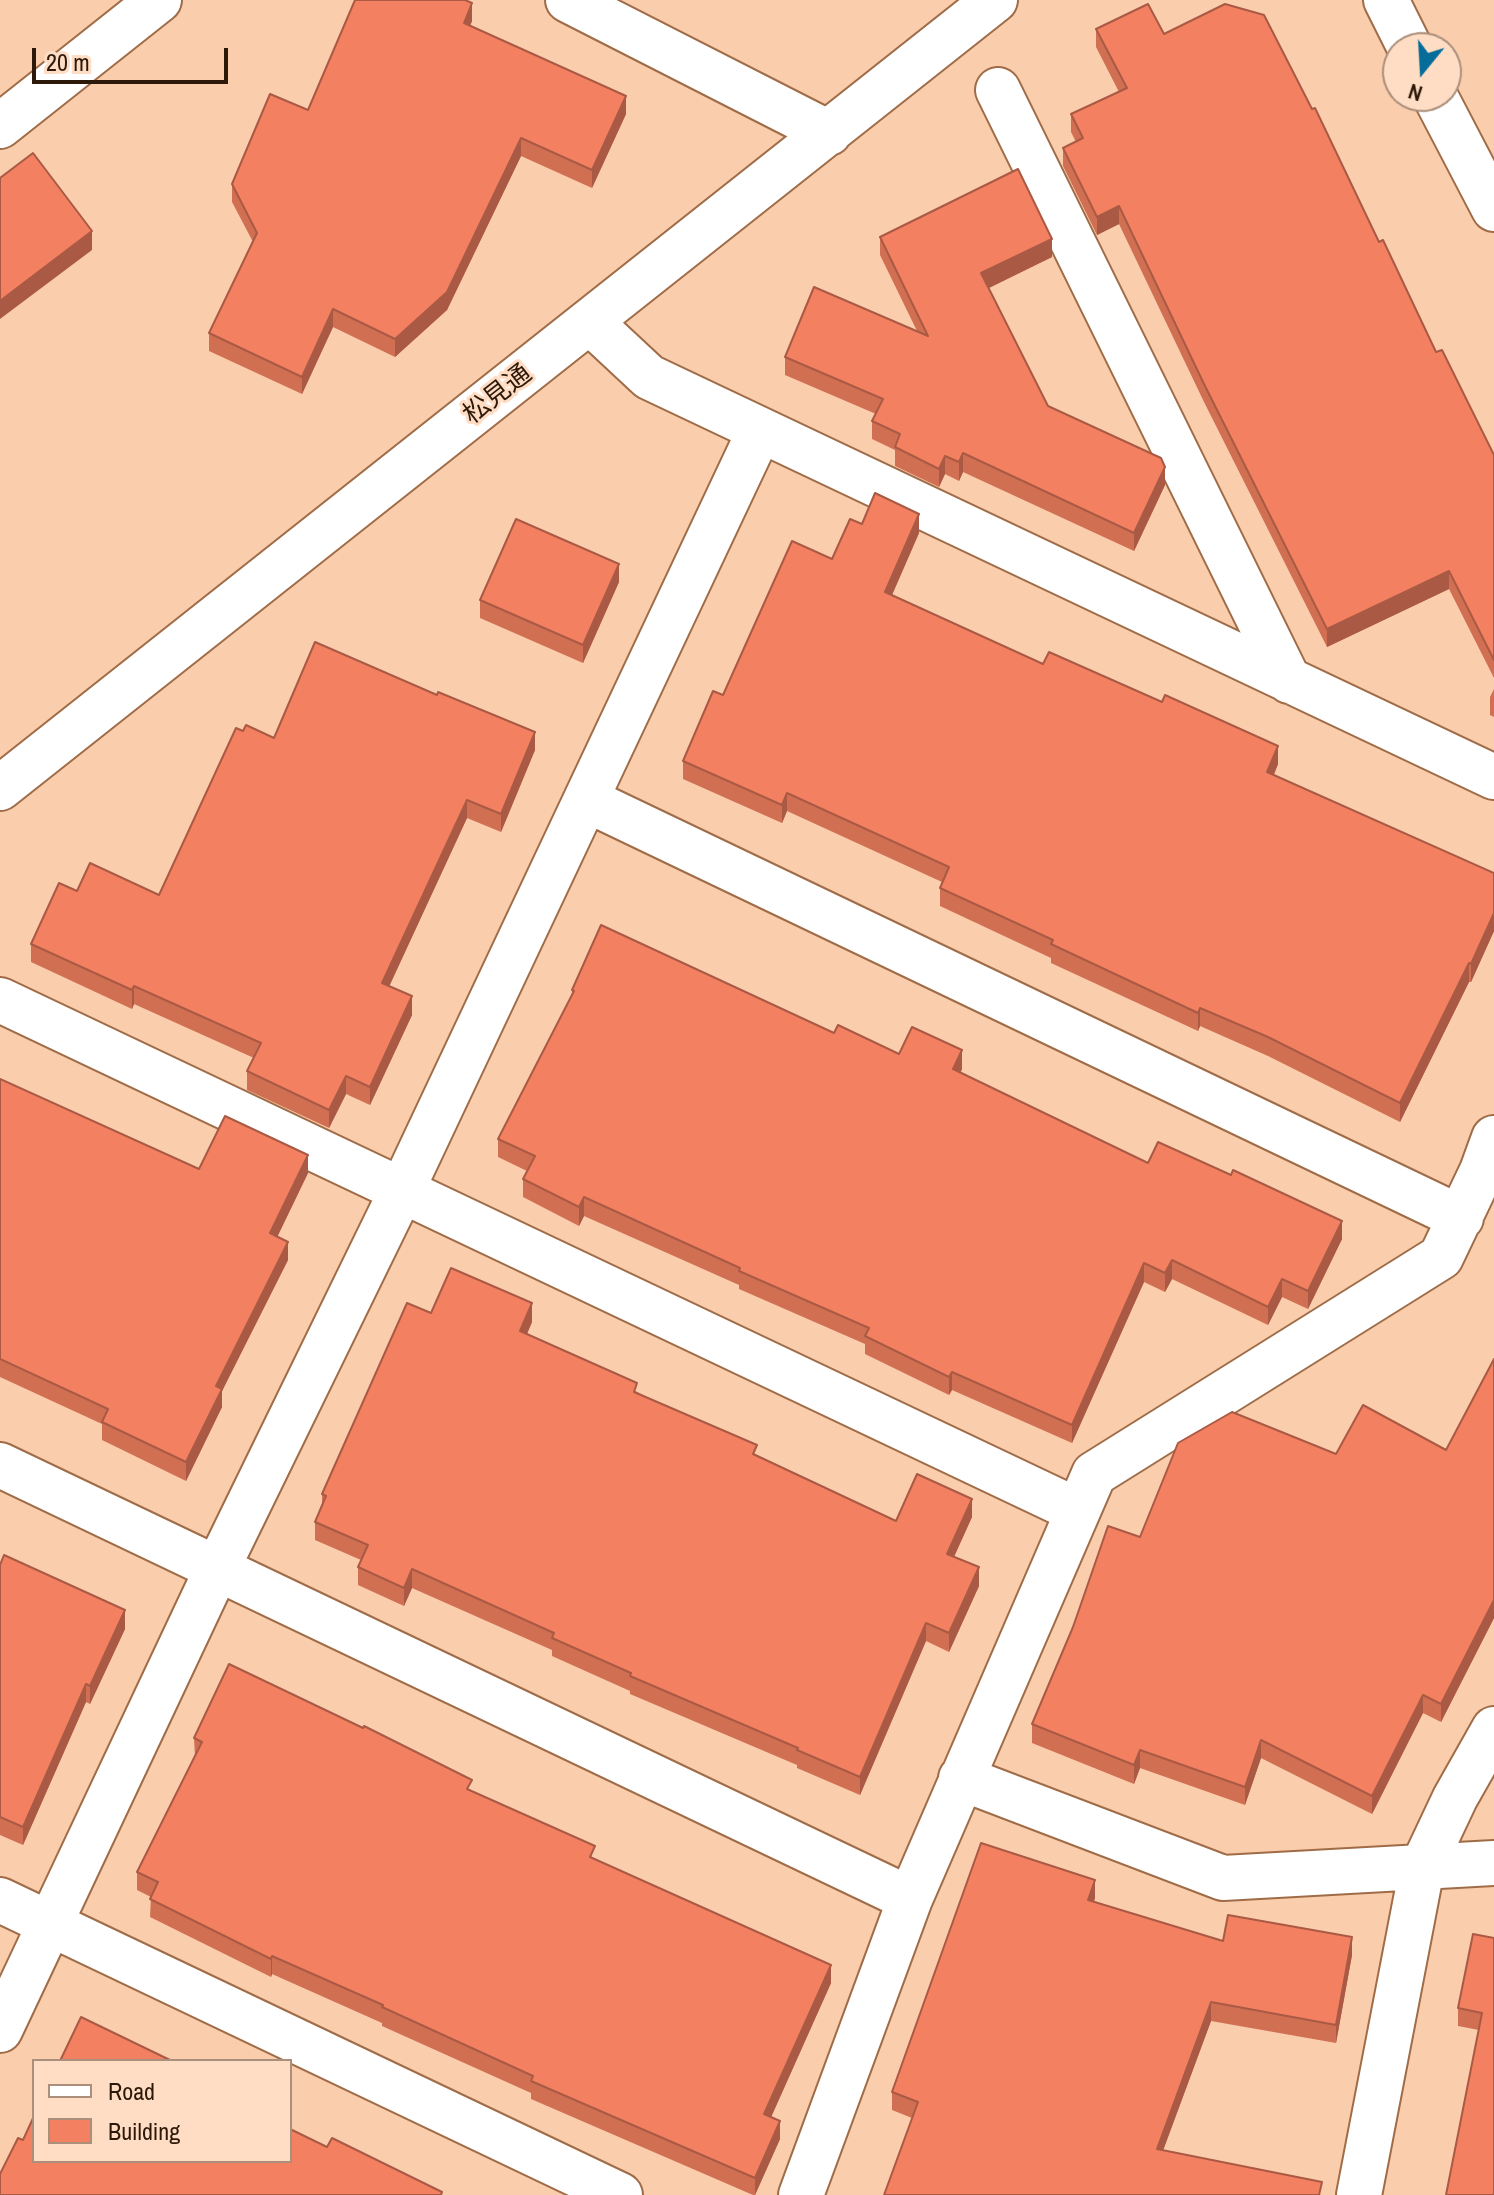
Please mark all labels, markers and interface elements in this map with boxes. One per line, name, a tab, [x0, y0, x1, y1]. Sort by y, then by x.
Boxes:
scale bar	[36, 32, 232, 82]
north arrow	[1382, 32, 1462, 112]
text: 20 m	[46, 46, 90, 78]
text: N	[1404, 77, 1426, 109]
street label: 松見通	[458, 359, 538, 431]
legend	[32, 2059, 292, 2163]
text: Road	[108, 2075, 155, 2107]
text: Building	[108, 2115, 180, 2147]

